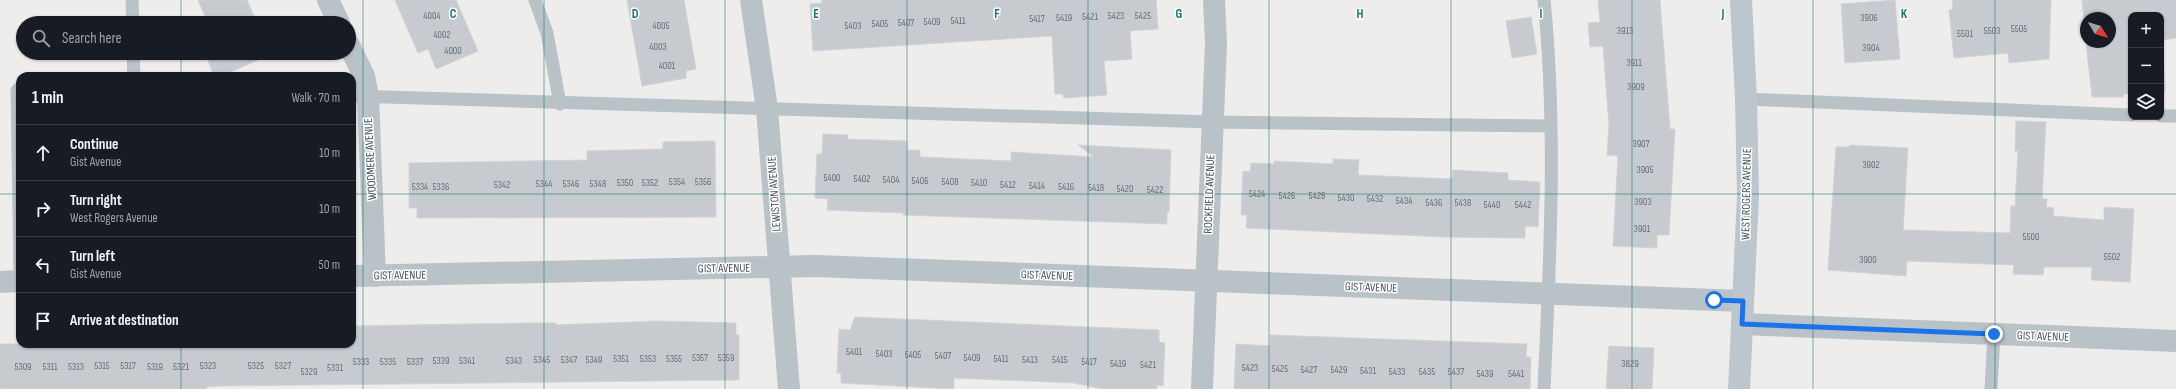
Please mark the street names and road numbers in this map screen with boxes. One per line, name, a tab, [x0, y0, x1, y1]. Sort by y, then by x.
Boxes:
street label: WOODMERE AVENUE	[361, 118, 380, 200]
street label: WEST ROGERS AVENUE	[1738, 148, 1755, 240]
street label: ROCKFIELD AVENUE	[1201, 154, 1218, 234]
street label: LEWISTON AVENUE	[764, 156, 785, 232]
street label: GIST AVENUE	[698, 261, 750, 276]
street label: GIST AVENUE	[1021, 267, 1073, 284]
street label: GIST AVENUE	[374, 268, 426, 283]
street label: GIST AVENUE	[1345, 279, 1397, 296]
street label: GIST AVENUE	[2017, 328, 2069, 345]

